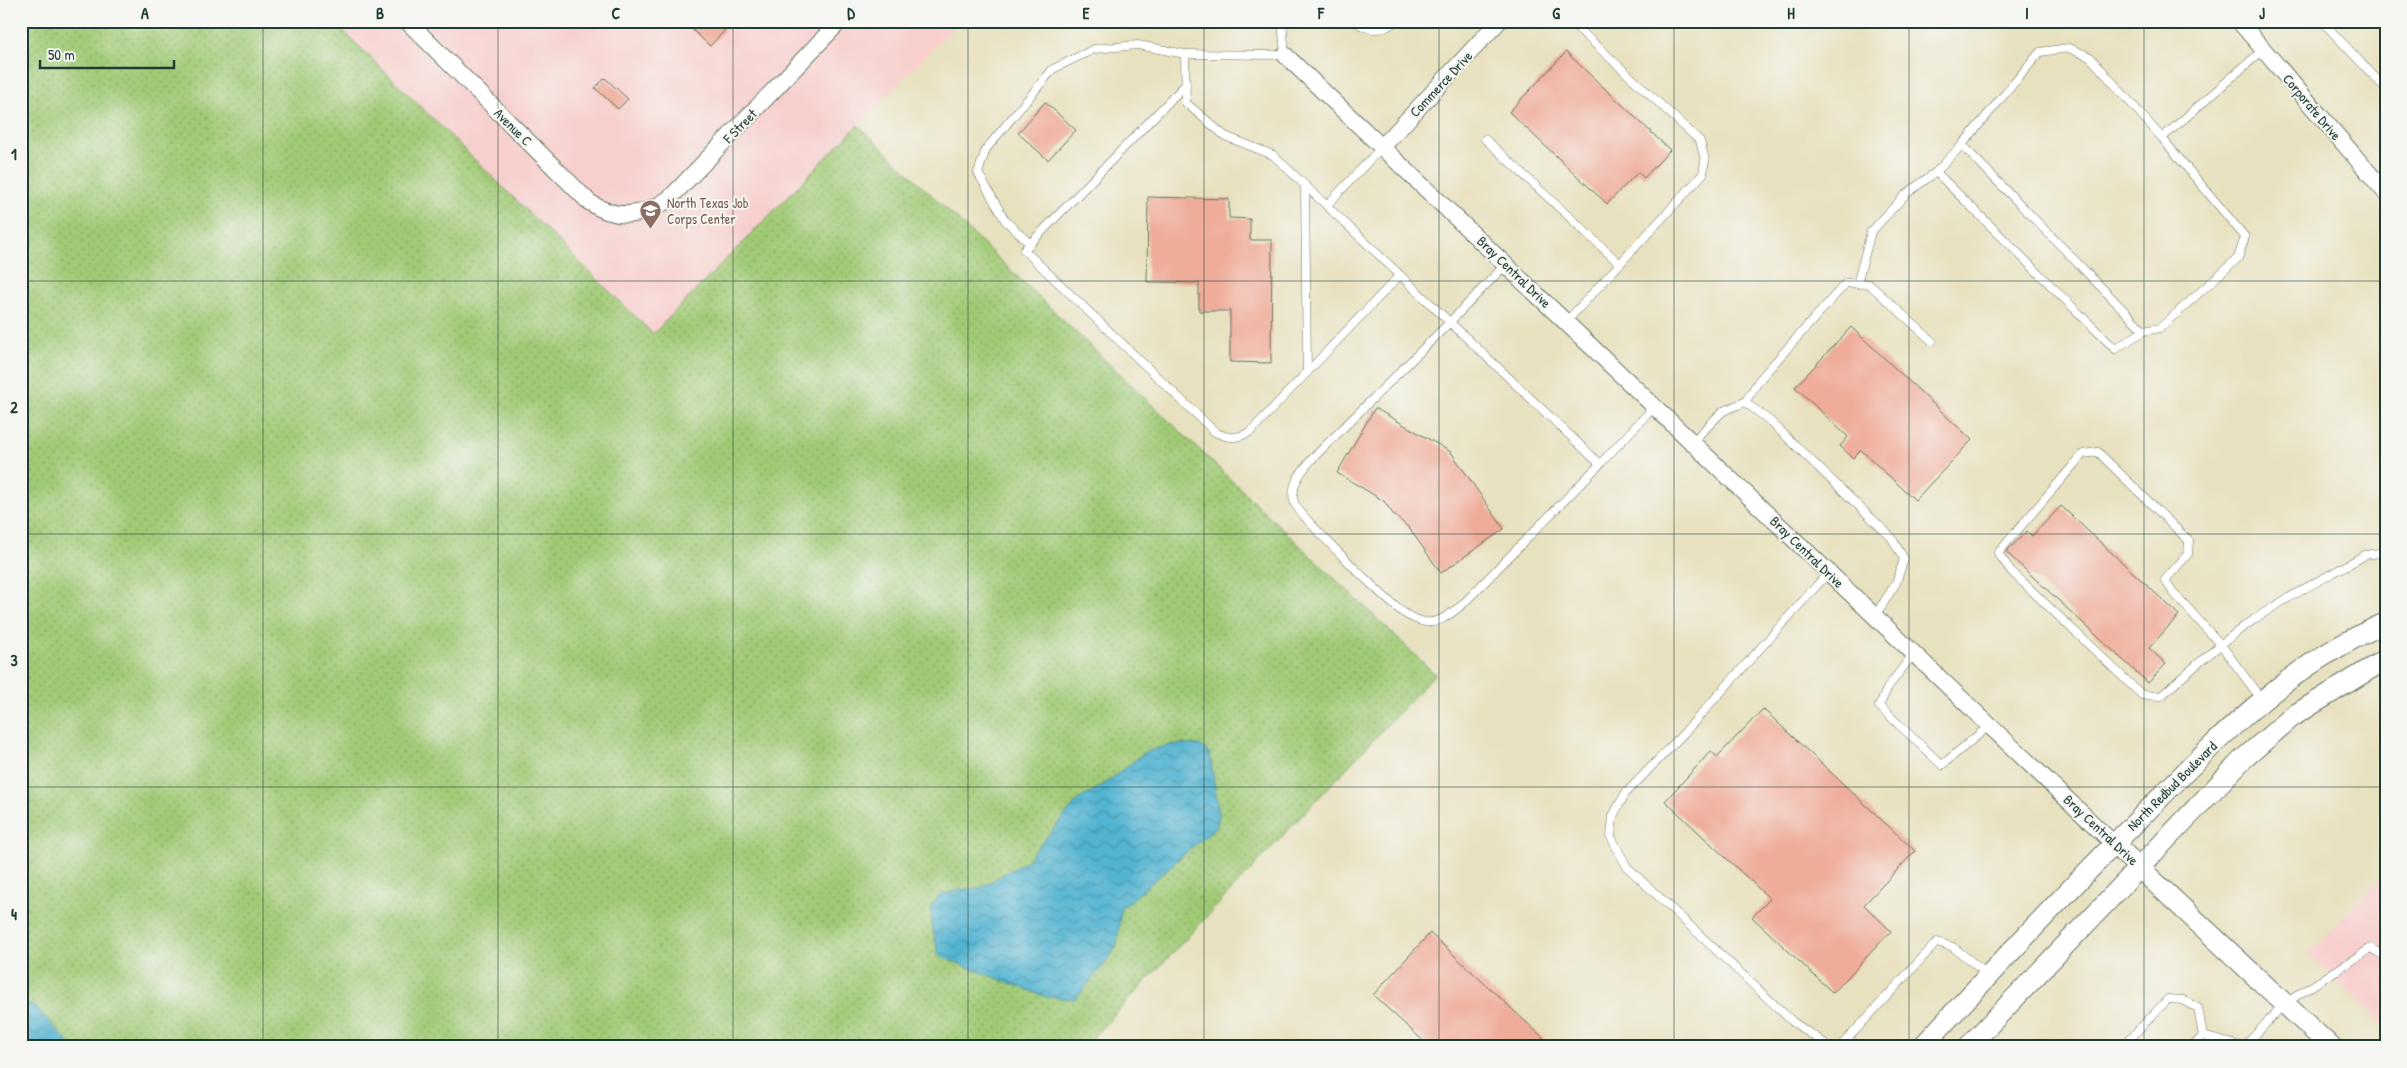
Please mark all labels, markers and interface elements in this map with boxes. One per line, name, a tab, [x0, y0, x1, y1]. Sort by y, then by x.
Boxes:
text: A	[141, 2, 149, 24]
text: B	[376, 2, 384, 24]
text: C	[612, 2, 621, 24]
text: D	[847, 2, 855, 24]
text: E	[1082, 2, 1090, 24]
text: F	[1317, 2, 1325, 24]
text: G	[1552, 2, 1560, 24]
text: H	[1787, 2, 1795, 24]
text: I	[2025, 2, 2029, 24]
text: J	[2259, 2, 2265, 24]
scale bar	[40, 38, 174, 70]
text: 50 m	[48, 44, 75, 65]
street label: Commerce Drive	[1405, 46, 1476, 121]
street label: Corporate Drive	[2278, 69, 2346, 145]
street label: Avenue C	[490, 104, 537, 150]
street label: F Street	[718, 104, 761, 148]
text: 1	[11, 143, 17, 165]
place label: North Texas Job Corps Center	[667, 193, 749, 229]
school or university icon: North Texas Job Corps Center	[639, 199, 663, 230]
street label: Bray Central Drive	[1473, 232, 1556, 313]
text: 2	[10, 396, 18, 418]
street label: Bray Central Drive	[1766, 512, 1849, 593]
text: 3	[10, 649, 18, 671]
street label: North Redbud Boulevard	[2123, 736, 2221, 835]
street label: Bray Central Drive	[2059, 790, 2143, 870]
text: 4	[11, 903, 17, 925]

